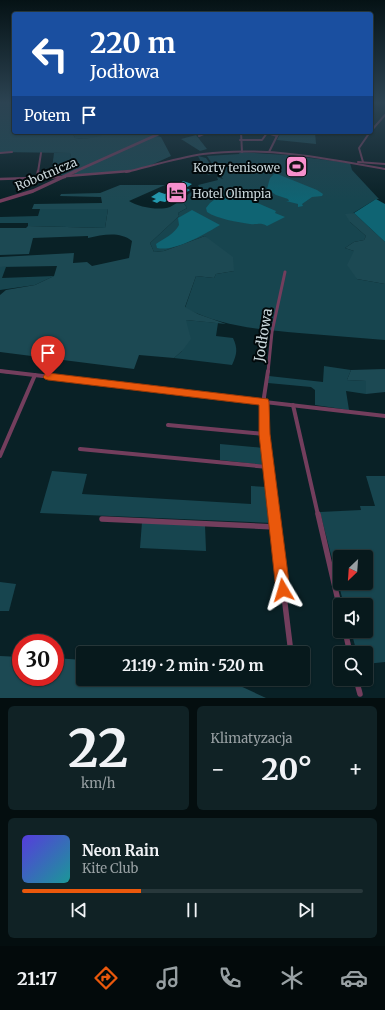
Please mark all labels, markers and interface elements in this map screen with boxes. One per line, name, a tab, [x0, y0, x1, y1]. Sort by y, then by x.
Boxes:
text: 220 m	[90, 25, 176, 61]
icon: left	[24, 28, 76, 80]
text: Jodłowa	[90, 60, 159, 83]
icon: arrive	[78, 104, 100, 126]
text: Potem	[24, 106, 70, 125]
street label: Robotnicza	[13, 154, 80, 194]
sports icon: Korty tenisowe	[283, 154, 309, 180]
place label: Korty tenisowe	[193, 160, 280, 175]
hotel icon: Hotel Olimpia	[163, 180, 189, 206]
place label: Hotel Olimpia	[192, 186, 272, 201]
street label: Jodłowa	[250, 306, 276, 364]
pin	[31, 336, 65, 377]
icon: arrive	[37, 342, 59, 364]
north arrow	[333, 550, 373, 590]
map controls	[333, 550, 373, 686]
position arrow	[262, 569, 304, 611]
button: sound	[333, 598, 373, 638]
speed limit sign: 30	[12, 634, 64, 686]
button: search	[333, 646, 373, 686]
text: 21:19 · 2 min · 520 m	[122, 656, 264, 675]
text: 22	[68, 716, 129, 781]
text: Klimatyzacja	[211, 730, 293, 747]
text: 20°	[261, 750, 312, 788]
text: −	[211, 755, 225, 783]
text: +	[348, 755, 363, 783]
text: km/h	[81, 775, 115, 792]
text: Neon Rain	[82, 841, 159, 860]
text: Kite Club	[82, 860, 138, 877]
icon: previous	[68, 899, 90, 921]
icon: pause	[181, 899, 203, 921]
icon: next	[295, 899, 317, 921]
icon: directions	[92, 964, 120, 992]
icon: music	[154, 964, 182, 992]
icon: phone	[216, 964, 244, 992]
icon: climate	[278, 964, 306, 992]
icon: car	[340, 964, 368, 992]
text: 21:17	[17, 967, 57, 990]

